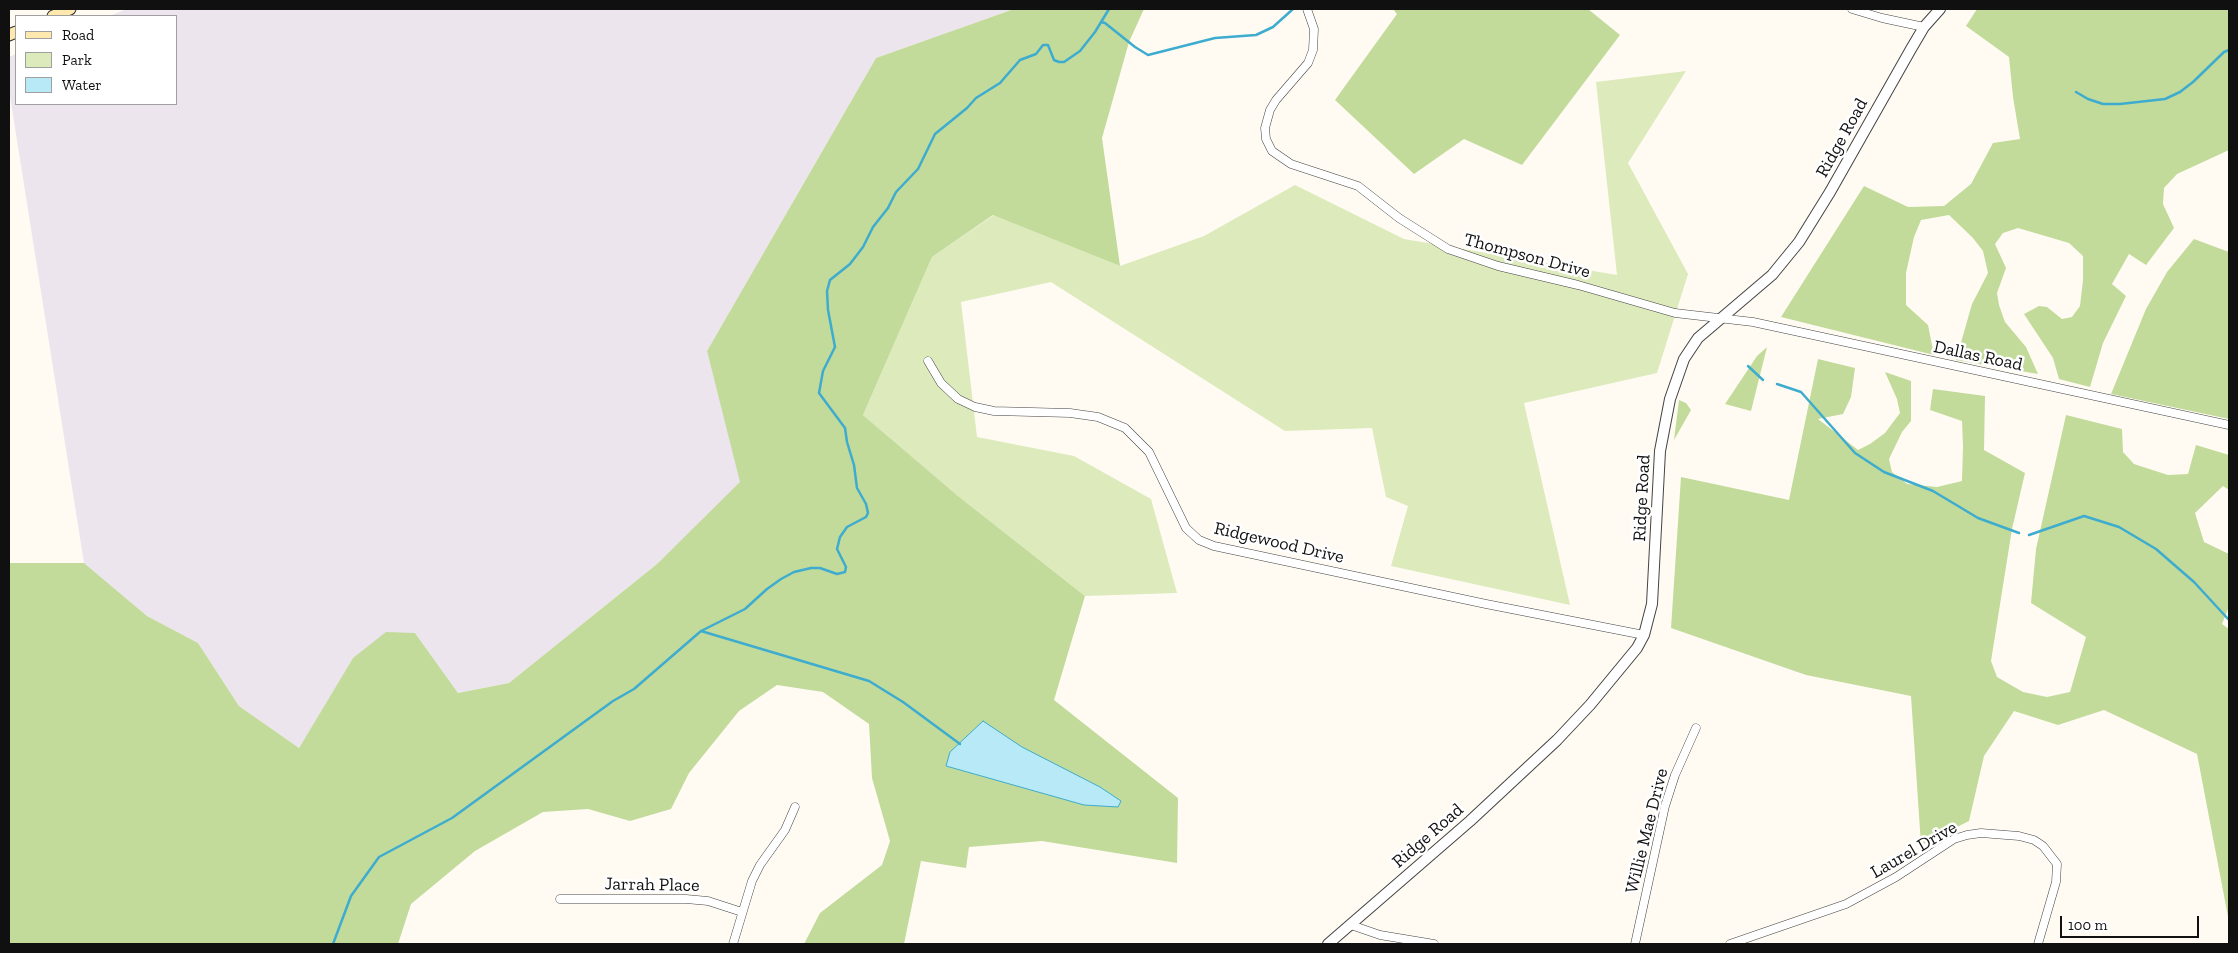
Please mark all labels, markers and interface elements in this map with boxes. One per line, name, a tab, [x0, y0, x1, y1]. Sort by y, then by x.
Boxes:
legend	[15, 15, 178, 105]
text: Road	[62, 26, 94, 44]
text: Park	[62, 51, 92, 69]
text: Water	[62, 76, 102, 94]
street label: Ridge Road	[1811, 95, 1873, 181]
street label: Thompson Drive	[1462, 229, 1592, 283]
street label: Dallas Road	[1932, 336, 2024, 376]
street label: Ridge Road	[1629, 454, 1655, 542]
street label: Ridgewood Drive	[1212, 518, 1346, 568]
street label: Willie Mae Drive	[1621, 766, 1673, 896]
street label: Ridge Road	[1388, 799, 1468, 873]
street label: Laurel Drive	[1867, 817, 1961, 883]
street label: Jarrah Place	[604, 873, 700, 897]
scale bar	[2063, 906, 2202, 938]
text: 100 m	[2068, 916, 2107, 934]

